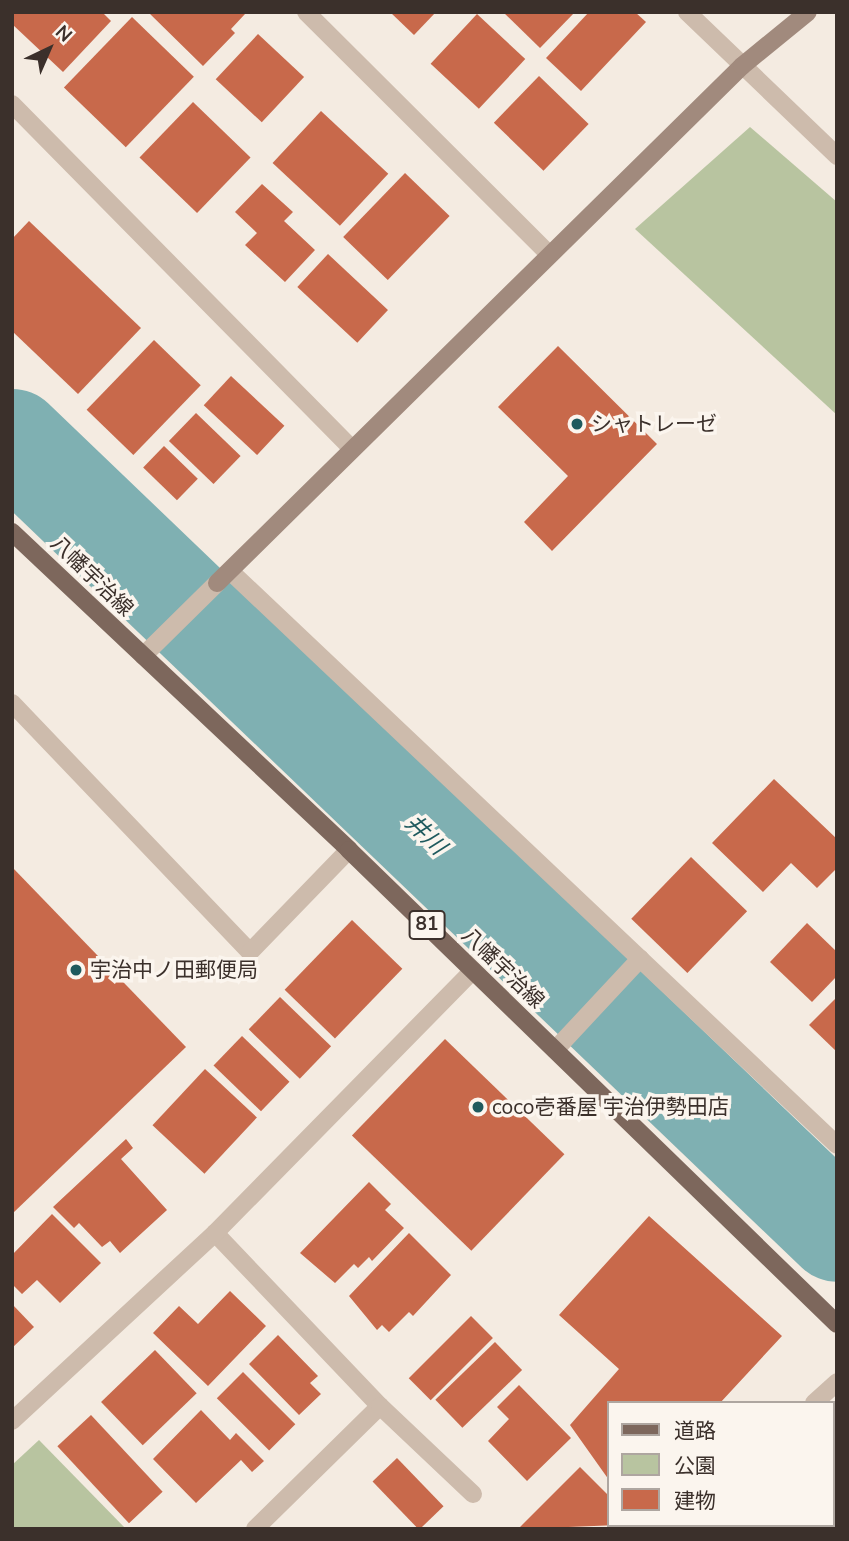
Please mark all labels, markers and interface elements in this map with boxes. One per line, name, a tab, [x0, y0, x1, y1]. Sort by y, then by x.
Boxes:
north arrow	[14, 14, 84, 84]
text: N	[49, 20, 78, 48]
place label: シャトレーゼ	[591, 411, 717, 437]
marker: シャトレーゼ	[569, 416, 585, 432]
street label: 八幡宇治線	[45, 530, 139, 622]
water label: 井川	[399, 809, 451, 861]
road number: 81	[408, 909, 446, 940]
street label: 八幡宇治線	[456, 922, 550, 1014]
place label: 宇治中ノ田郵便局	[90, 957, 258, 983]
marker: 宇治中ノ田郵便局	[68, 962, 84, 978]
place label: coco壱番屋 宇治伊勢田店	[492, 1094, 729, 1120]
marker: coco壱番屋 宇治伊勢田店	[470, 1099, 486, 1115]
legend	[608, 1401, 835, 1527]
text: 道路	[674, 1417, 716, 1445]
text: 公園	[674, 1452, 716, 1480]
text: 建物	[674, 1487, 716, 1515]

